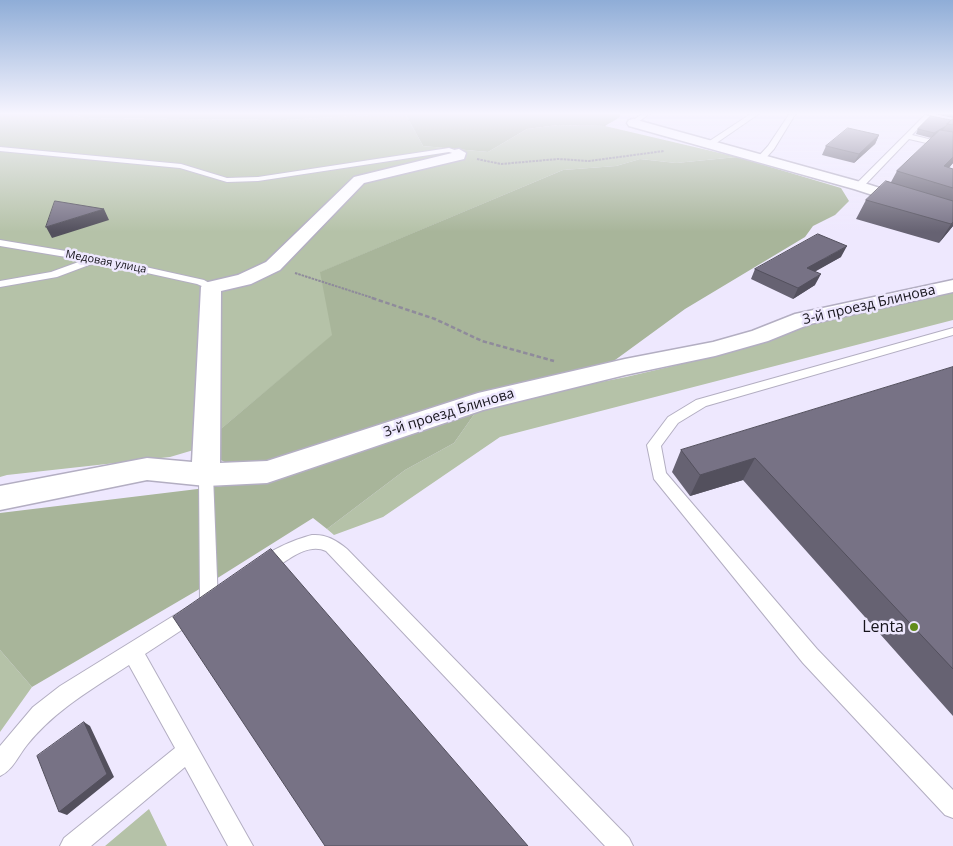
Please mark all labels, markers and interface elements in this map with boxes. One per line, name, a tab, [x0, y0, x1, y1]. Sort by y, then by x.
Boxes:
street label: Медовая улица	[64, 248, 148, 276]
street label: 3-й проезд Блинова	[801, 282, 937, 328]
street label: 3-й проезд Блинова	[382, 385, 516, 441]
place label: Lenta	[862, 617, 904, 637]
marker: Lenta	[908, 621, 920, 633]

